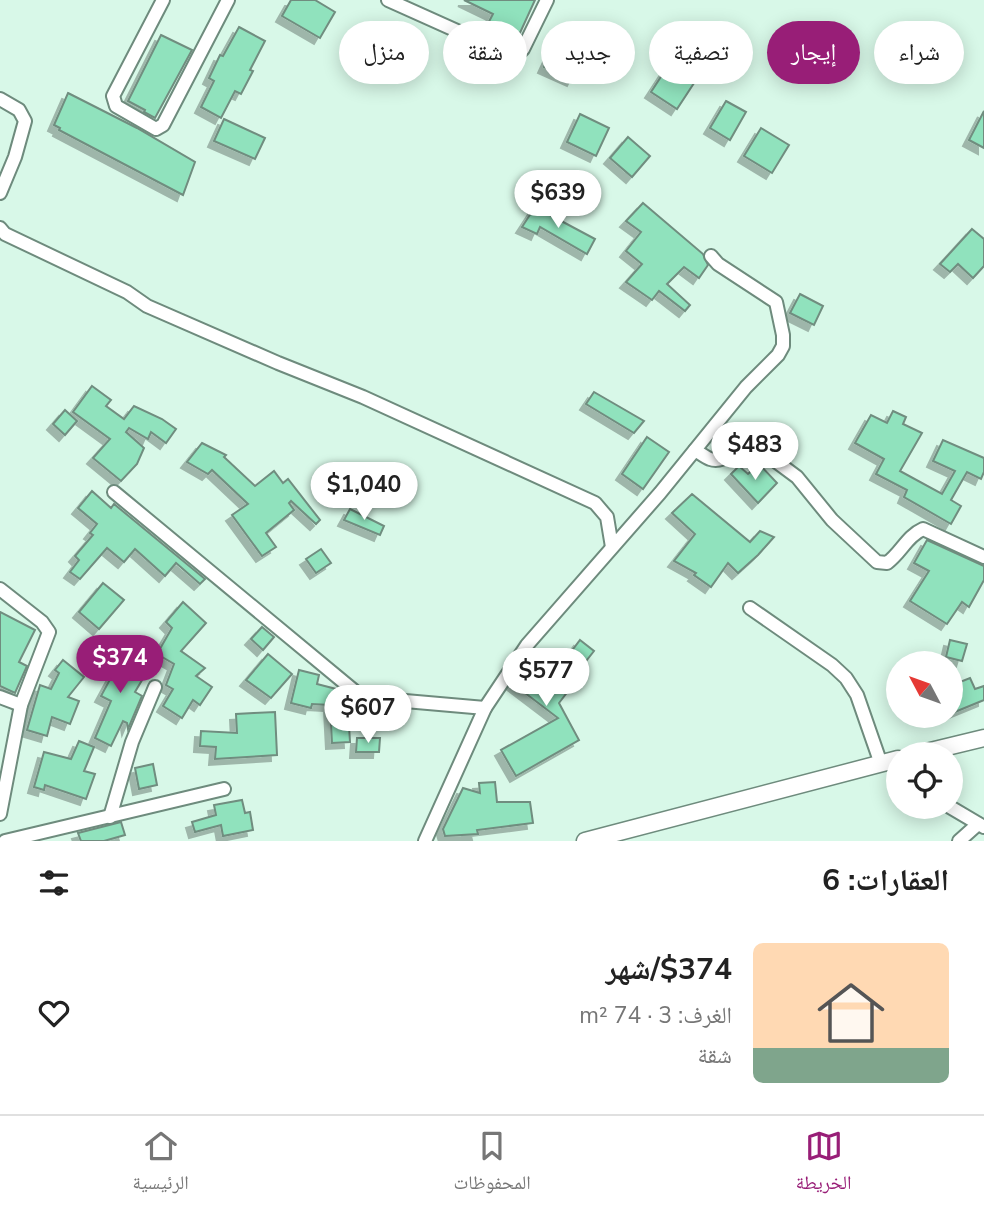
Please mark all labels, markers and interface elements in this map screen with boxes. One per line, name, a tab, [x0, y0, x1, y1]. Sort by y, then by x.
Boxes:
chip: منزل	[339, 21, 429, 84]
chip: شقة	[443, 21, 527, 84]
chip: جديد	[541, 21, 635, 84]
chip: تصفية	[649, 21, 753, 84]
chip: إيجار	[767, 21, 860, 84]
chip: شراء	[874, 21, 964, 84]
pin: $639	[517, 170, 599, 230]
text: $639	[530, 177, 586, 208]
pin: $483	[714, 422, 796, 482]
text: $483	[727, 429, 783, 460]
pin: $1,040	[307, 462, 421, 522]
text: $1,040	[327, 469, 401, 500]
pin: $374	[79, 636, 161, 695]
text: $374	[92, 642, 148, 673]
pin: $577	[505, 648, 587, 708]
north arrow	[886, 651, 962, 728]
map controls	[886, 651, 963, 819]
text: $577	[518, 655, 574, 686]
pin: $607	[327, 686, 409, 745]
text: $607	[340, 692, 396, 723]
button: locate	[886, 742, 963, 819]
text: العقارات: 6	[822, 860, 949, 901]
icon: filters	[35, 864, 73, 902]
text: $374/شهر	[606, 949, 732, 990]
icon: home	[809, 971, 893, 1055]
icon: heart	[35, 994, 73, 1032]
text: الغرف: 3 · 74 m²	[579, 1000, 732, 1031]
text: شقة	[698, 1040, 732, 1071]
tab: الرئيسية	[132, 1127, 189, 1201]
tab: المحفوظات	[454, 1127, 531, 1201]
tab: الخريطة	[796, 1127, 852, 1201]

